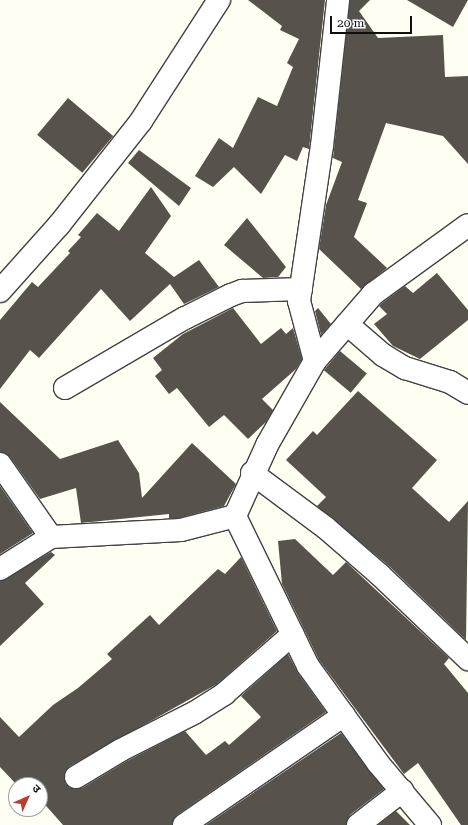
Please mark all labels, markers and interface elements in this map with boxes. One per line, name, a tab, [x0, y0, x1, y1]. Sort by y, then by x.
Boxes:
scale bar	[332, 8, 414, 34]
text: 20 m	[337, 16, 364, 30]
north arrow	[8, 777, 48, 817]
text: उ	[29, 782, 43, 796]

